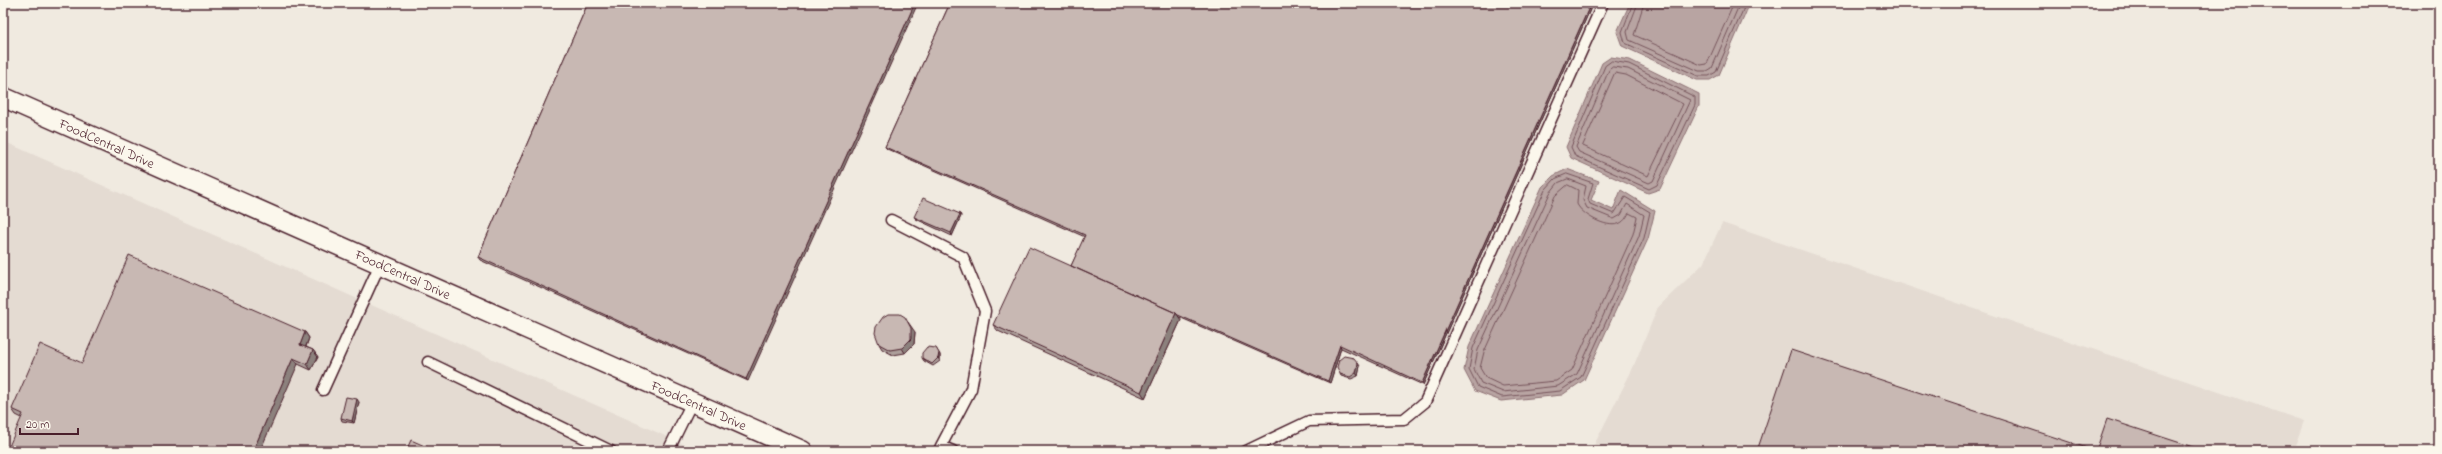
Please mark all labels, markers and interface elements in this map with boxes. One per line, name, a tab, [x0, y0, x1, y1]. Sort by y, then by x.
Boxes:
street label: FoodCentral Drive	[54, 113, 158, 175]
street label: FoodCentral Drive	[350, 244, 454, 306]
street label: FoodCentral Drive	[646, 375, 750, 437]
scale bar	[20, 410, 78, 436]
text: 20 m	[26, 416, 49, 434]

